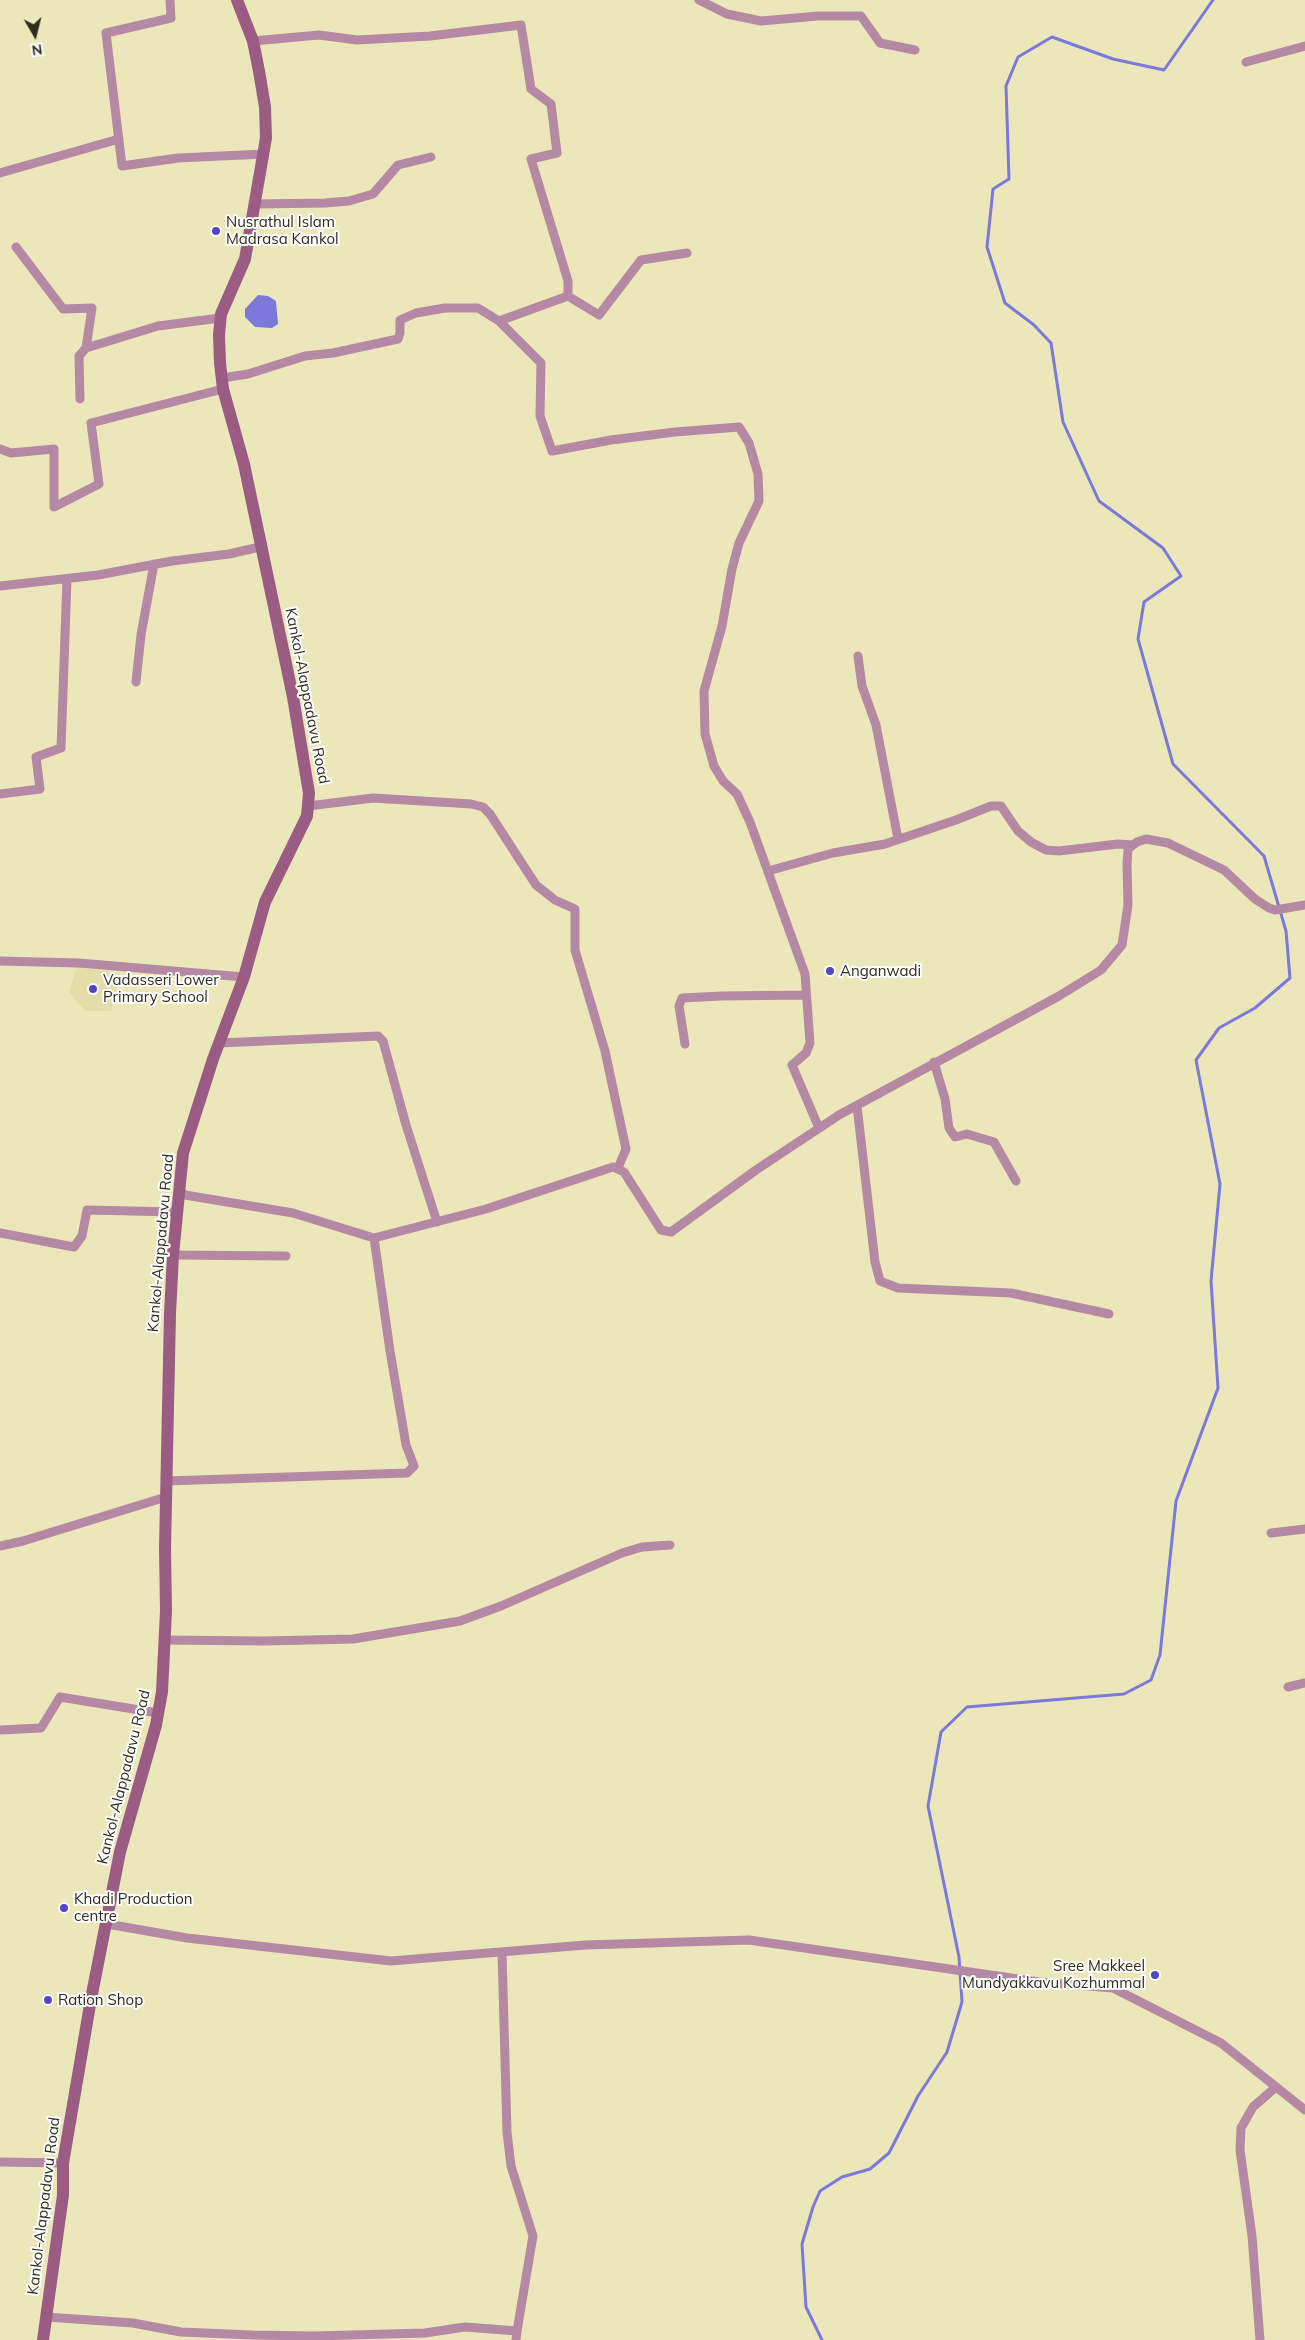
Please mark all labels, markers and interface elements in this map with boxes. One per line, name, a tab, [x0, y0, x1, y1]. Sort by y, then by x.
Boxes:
north arrow	[10, 10, 60, 60]
text: N	[31, 40, 44, 60]
place label: Nusrathul Islam Madrasa Kankol	[226, 213, 339, 248]
marker: Nusrathul Islam Madrasa Kankol	[210, 225, 222, 237]
street label: Kankol-Alappadavu Road	[281, 606, 333, 786]
place label: Anganwadi	[840, 962, 921, 980]
marker: Anganwadi	[824, 965, 836, 977]
place label: Vadasseri Lower Primary School	[103, 971, 219, 1006]
marker: Vadasseri Lower Primary School	[87, 983, 99, 995]
street label: Kankol-Alappadavu Road	[144, 1153, 178, 1333]
street label: Kankol-Alappadavu Road	[94, 1688, 154, 1866]
place label: Khadi Production centre	[74, 1890, 193, 1925]
marker: Khadi Production centre	[58, 1902, 70, 1914]
place label: Sree Makkeel Mundyakkavu Kozhummal	[962, 1957, 1145, 1992]
marker: Sree Makkeel Mundyakkavu Kozhummal	[1149, 1969, 1161, 1981]
place label: Ration Shop	[58, 1991, 143, 2009]
marker: Ration Shop	[42, 1994, 54, 2006]
street label: Kankol-Alappadavu Road	[24, 2116, 64, 2296]

